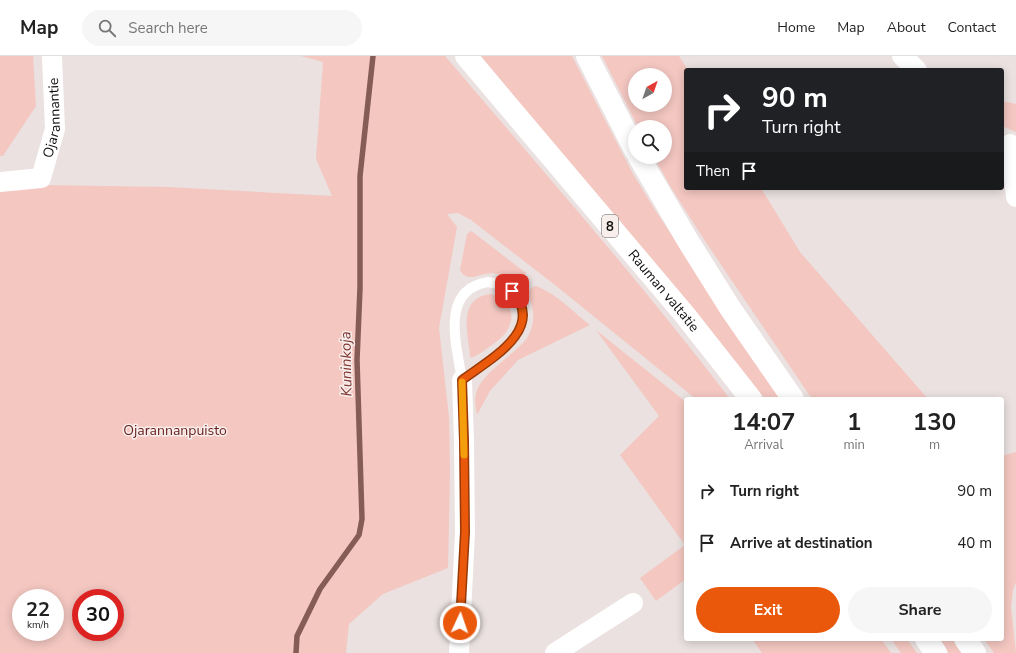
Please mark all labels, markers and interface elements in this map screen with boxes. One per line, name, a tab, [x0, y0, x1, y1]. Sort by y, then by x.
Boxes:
search box	[82, 10, 362, 46]
text: Map	[20, 15, 58, 41]
icon: search	[96, 17, 118, 39]
text: Search here	[128, 18, 208, 38]
text: Home	[777, 18, 815, 37]
text: Map	[837, 18, 865, 37]
text: About	[887, 18, 926, 37]
text: Contact	[948, 18, 996, 37]
north arrow	[628, 68, 672, 112]
map controls	[628, 68, 672, 164]
street label: Ojarannantie	[38, 77, 65, 160]
text: 90 m	[762, 79, 828, 117]
icon: right	[696, 84, 748, 136]
text: Turn right	[762, 115, 841, 139]
button: search	[628, 120, 672, 164]
icon: arrive	[738, 160, 760, 182]
text: Then	[696, 161, 730, 181]
road number: 8	[602, 215, 618, 237]
street label: Rauman valtatie	[624, 246, 704, 336]
pin	[495, 274, 529, 308]
icon: arrive	[501, 280, 523, 302]
water label: Kuninkoja	[335, 331, 357, 397]
text: 14:07	[732, 406, 795, 438]
text: 1	[847, 406, 861, 438]
text: 130	[913, 406, 956, 438]
park label: Ojarannanpuisto	[123, 421, 227, 440]
text: Arrival	[744, 436, 783, 454]
text: min	[843, 436, 865, 454]
text: m	[929, 436, 940, 454]
icon: right	[696, 480, 718, 502]
text: Turn right	[730, 481, 799, 501]
text: 90 m	[957, 481, 992, 501]
icon: arrive	[696, 532, 718, 554]
text: Arrive at destination	[730, 533, 873, 553]
text: 40 m	[957, 533, 992, 553]
button: Exit	[696, 587, 840, 633]
button: Share	[848, 587, 992, 633]
speed limit sign: 30	[72, 589, 124, 641]
text: 22	[26, 596, 50, 623]
position arrow	[439, 602, 481, 644]
text: km/h	[27, 618, 49, 632]

